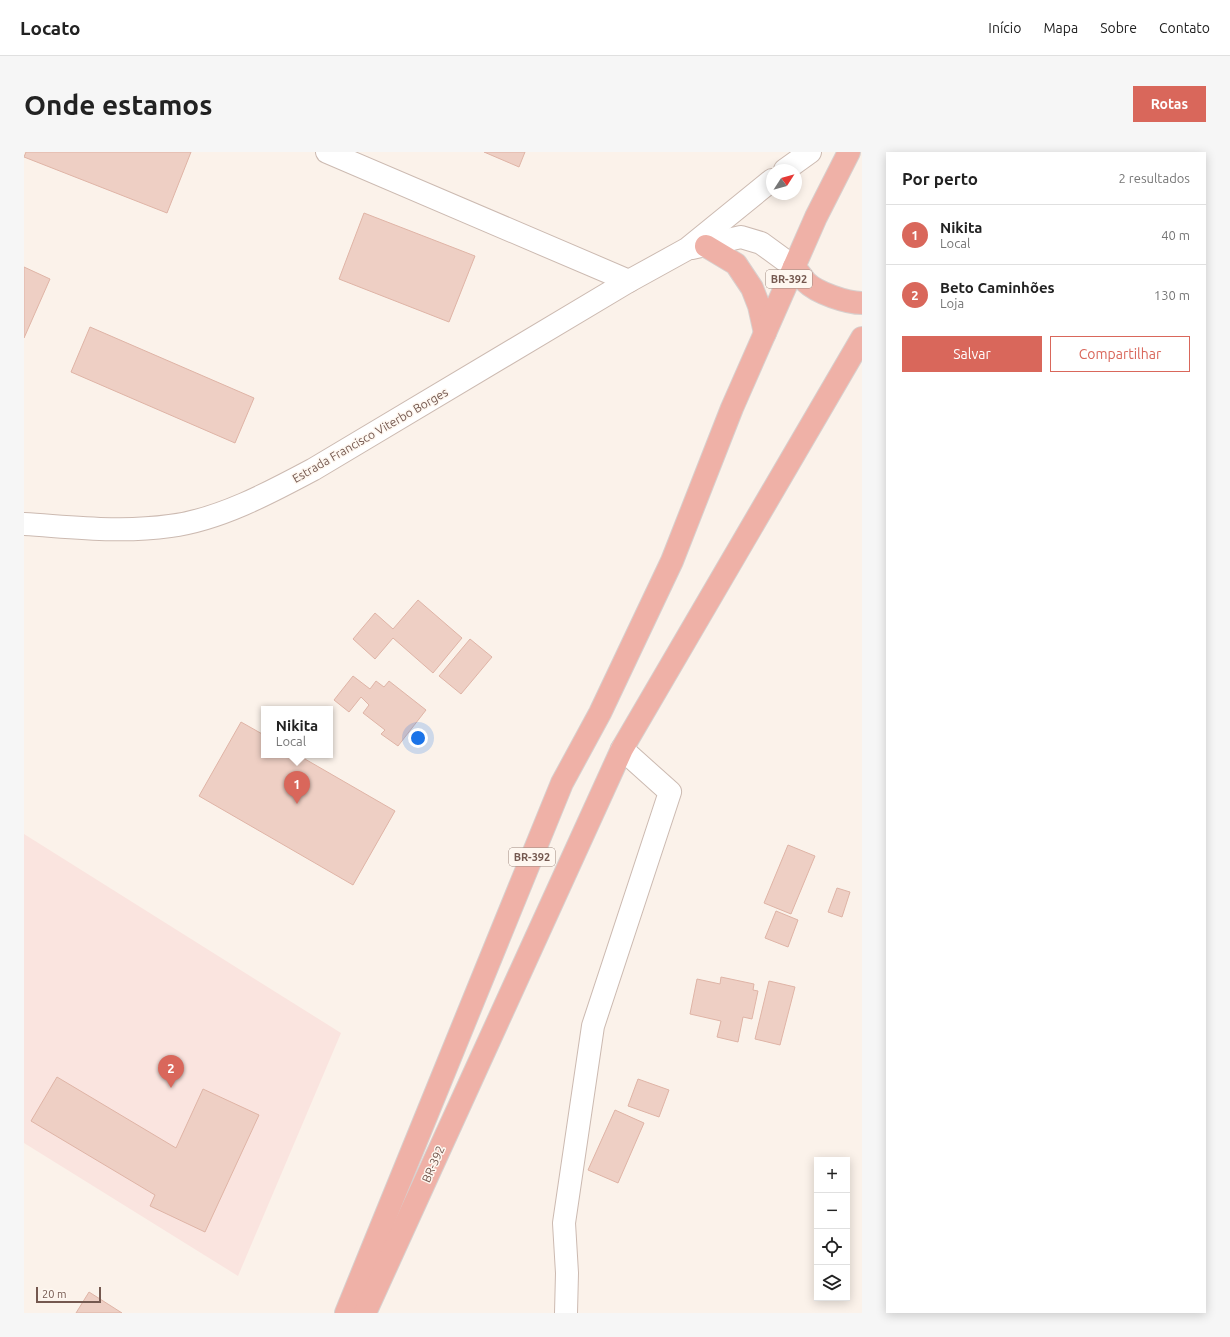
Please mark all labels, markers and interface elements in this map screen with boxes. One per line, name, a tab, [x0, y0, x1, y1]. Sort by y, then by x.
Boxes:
text: Locato	[20, 17, 81, 39]
text: Início	[988, 20, 1021, 36]
text: Mapa	[1043, 20, 1078, 36]
text: Sobre	[1100, 20, 1137, 36]
text: Contato	[1159, 20, 1210, 36]
button: Rotas	[1133, 86, 1206, 122]
text: Onde estamos	[24, 89, 212, 120]
north arrow	[766, 164, 802, 200]
text: Por perto	[902, 169, 978, 188]
text: 2 resultados	[1119, 171, 1190, 185]
text: Nikita	[940, 219, 982, 236]
text: 1	[911, 228, 919, 242]
text: 40 m	[1161, 228, 1190, 242]
text: Local	[940, 236, 970, 250]
road number: BR-392	[766, 270, 812, 288]
text: Beto Caminhões	[940, 279, 1055, 296]
text: 2	[911, 288, 919, 302]
text: 130 m	[1154, 288, 1190, 302]
text: Loja	[940, 296, 964, 310]
button: Salvar	[902, 336, 1042, 372]
button: Compartilhar	[1050, 336, 1190, 372]
street label: Estrada Francisco Viterbo Borges	[290, 385, 450, 485]
popup	[261, 706, 333, 758]
text: Nikita	[276, 717, 318, 734]
your location	[408, 728, 428, 748]
text: Local	[276, 734, 306, 748]
pin: 1	[284, 771, 310, 804]
road number: BR-392	[509, 848, 555, 866]
pin: 2	[158, 1055, 184, 1088]
street label: BR-392	[419, 1144, 447, 1184]
map controls	[814, 1157, 850, 1301]
button: +	[814, 1157, 850, 1193]
button: −	[814, 1193, 850, 1229]
button: locate	[814, 1229, 850, 1265]
button: layers	[814, 1265, 850, 1301]
scale bar	[36, 1285, 101, 1304]
text: 20 m	[42, 1288, 66, 1300]

